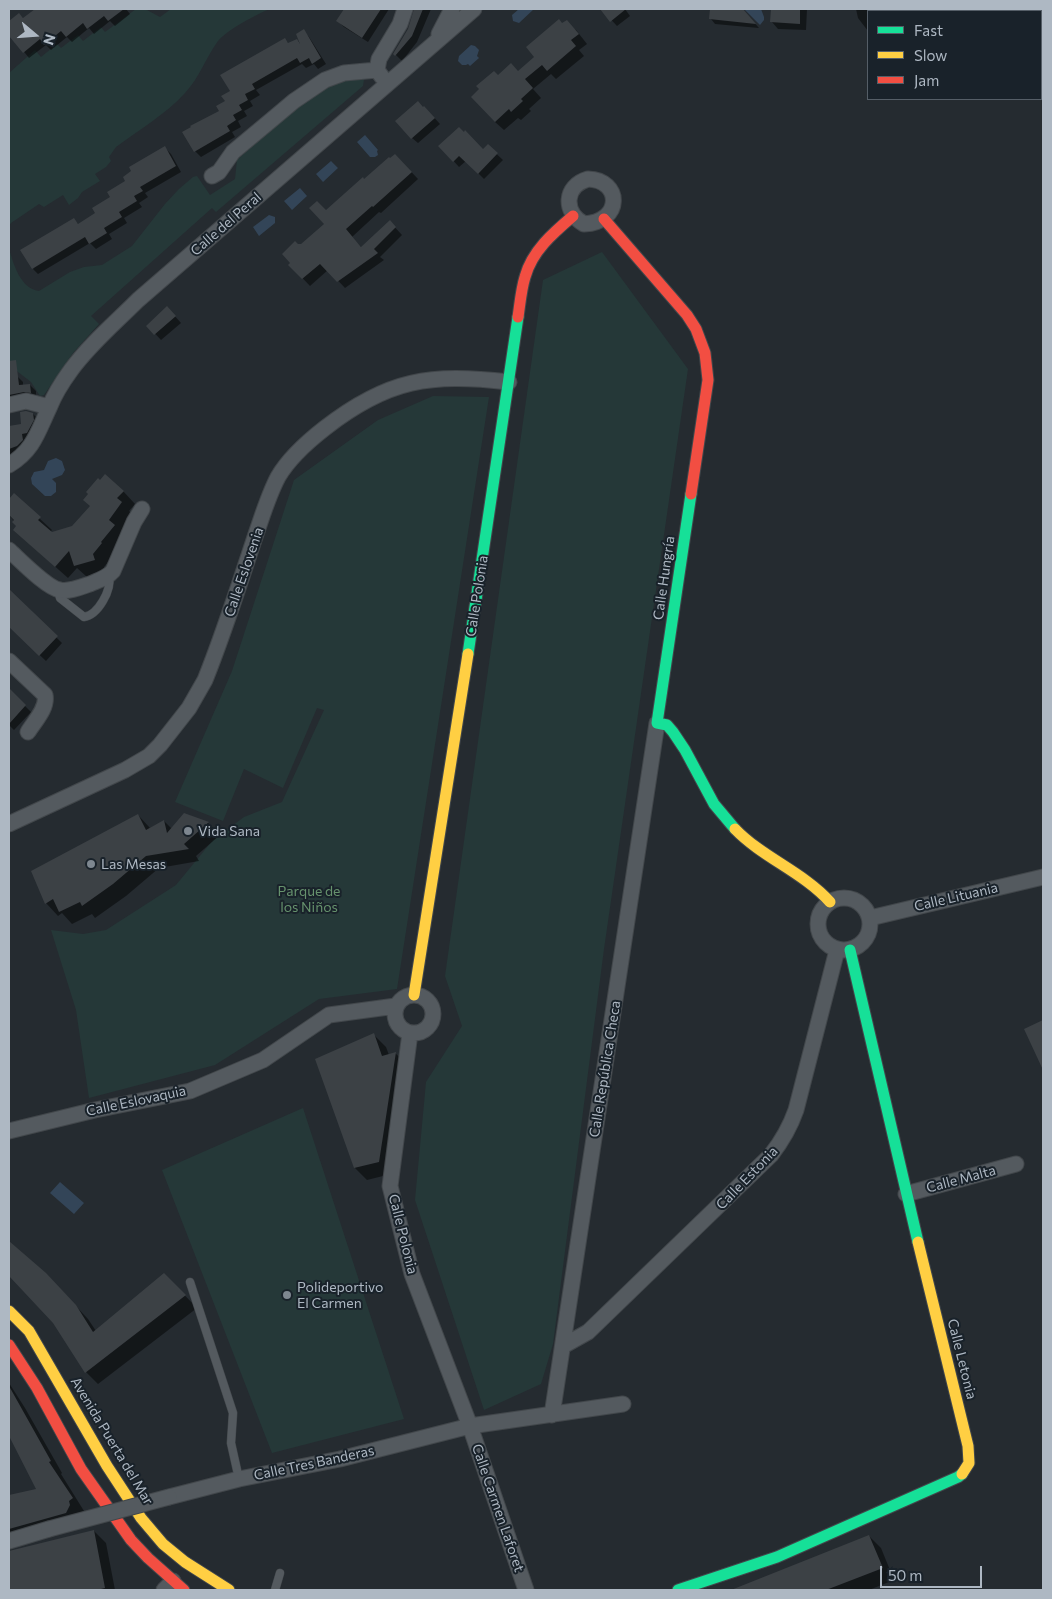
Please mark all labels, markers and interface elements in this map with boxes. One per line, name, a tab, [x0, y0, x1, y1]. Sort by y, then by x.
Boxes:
north arrow	[10, 10, 60, 60]
legend	[867, 10, 1042, 100]
text: Fast	[914, 21, 943, 39]
text: N	[40, 32, 59, 47]
text: Slow	[914, 46, 947, 64]
text: Jam	[914, 71, 939, 89]
street label: Calle del Peral	[187, 189, 265, 259]
street label: Calle Eslovenia	[221, 525, 267, 619]
street label: Calle Hungría	[650, 535, 678, 621]
street label: Calle Polonia	[462, 554, 492, 638]
place label: Vida Sana	[198, 823, 260, 839]
marker: Vida Sana	[182, 825, 194, 837]
place label: Las Mesas	[101, 856, 166, 872]
marker: Las Mesas	[85, 858, 97, 870]
street label: Calle Lituania	[912, 879, 1000, 915]
park label: Parque de los Niños	[278, 883, 340, 916]
street label: Calle República Checa	[586, 999, 624, 1139]
street label: Calle Eslovaquia	[85, 1082, 187, 1120]
street label: Calle Estonia	[713, 1143, 781, 1213]
street label: Calle Malta	[924, 1162, 998, 1196]
street label: Calle Polonia	[385, 1192, 421, 1276]
place label: Polideportivo El Carmen	[297, 1279, 383, 1311]
marker: Polideportivo El Carmen	[281, 1289, 293, 1301]
street label: Calle Letonia	[944, 1317, 980, 1401]
street label: Avenida Puerta del Mar	[67, 1374, 157, 1508]
street label: Calle Tres Banderas	[252, 1442, 376, 1484]
street label: Calle Carmen Laforet	[468, 1442, 528, 1574]
scale bar	[882, 1556, 984, 1588]
text: 50 m	[888, 1566, 922, 1584]

